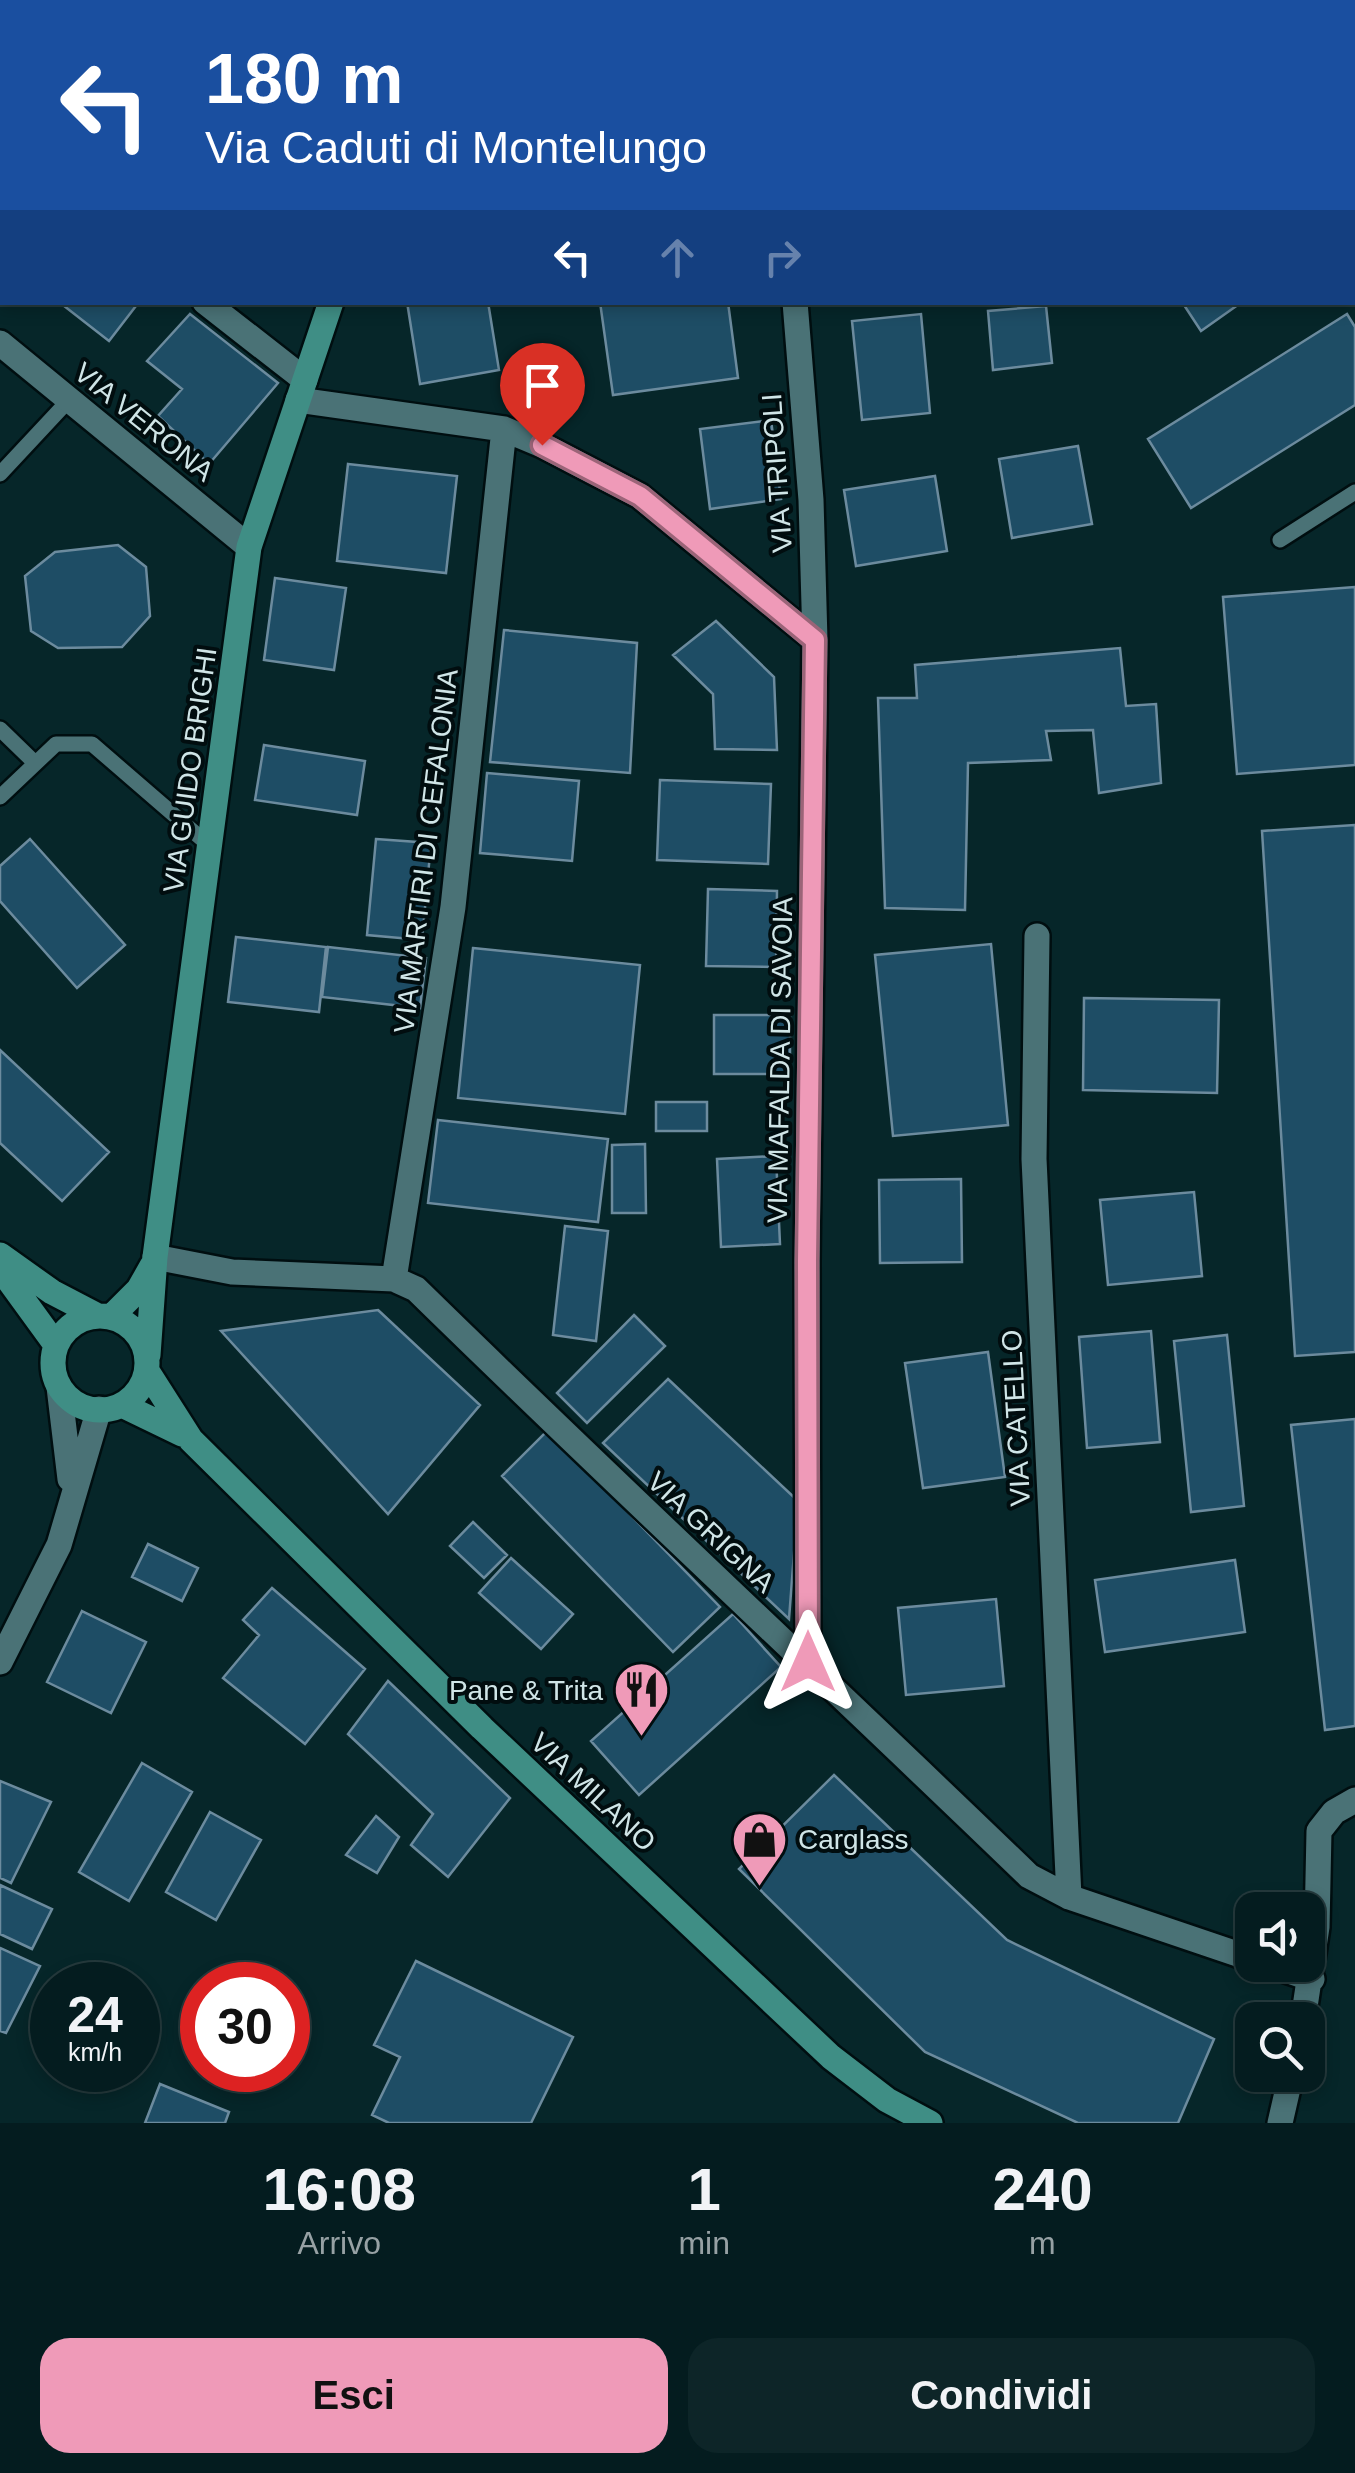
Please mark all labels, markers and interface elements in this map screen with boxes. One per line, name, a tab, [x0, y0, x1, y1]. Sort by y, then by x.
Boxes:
icon: left	[40, 40, 170, 170]
text: 180 m	[205, 40, 403, 118]
text: Via Caduti di Montelungo	[205, 122, 707, 173]
icon: left	[545, 230, 600, 285]
icon: ahead	[650, 230, 705, 285]
icon: right	[755, 230, 810, 285]
pin	[500, 343, 585, 446]
street label: VIA VERONA	[68, 357, 220, 488]
icon: arrive	[515, 358, 570, 413]
street label: VIA TRIPOLI	[756, 392, 798, 554]
street label: VIA GUIDO BRIGHI	[157, 645, 223, 895]
street label: VIA MARTIRI DI CEFALONIA	[388, 667, 464, 1035]
street label: VIA MAFALDA DI SAVOIA	[762, 896, 798, 1223]
street label: VIA CATELLO	[996, 1329, 1036, 1507]
street label: VIA GRIGNA	[641, 1465, 781, 1599]
position arrow	[756, 1610, 860, 1714]
restaurant icon: Pane & Trita	[612, 1660, 672, 1739]
place label: Pane & Trita	[449, 1675, 603, 1706]
street label: VIA MILANO	[524, 1727, 662, 1857]
shop icon: Carglass	[729, 1809, 789, 1888]
place label: Carglass	[798, 1824, 908, 1855]
map controls	[1235, 1892, 1325, 2092]
button: sound	[1235, 1892, 1325, 1982]
speed limit sign: 30	[180, 1962, 310, 2092]
text: 24	[67, 1987, 123, 2043]
button: search	[1235, 2002, 1325, 2092]
text: km/h	[68, 2038, 122, 2066]
text: 16:08	[262, 2156, 416, 2223]
text: 1	[687, 2156, 721, 2223]
text: 240	[992, 2156, 1093, 2223]
text: Arrivo	[297, 2225, 381, 2261]
text: min	[678, 2225, 730, 2261]
text: m	[1029, 2225, 1056, 2261]
button: Esci	[40, 2338, 668, 2453]
button: Condividi	[688, 2338, 1315, 2453]

